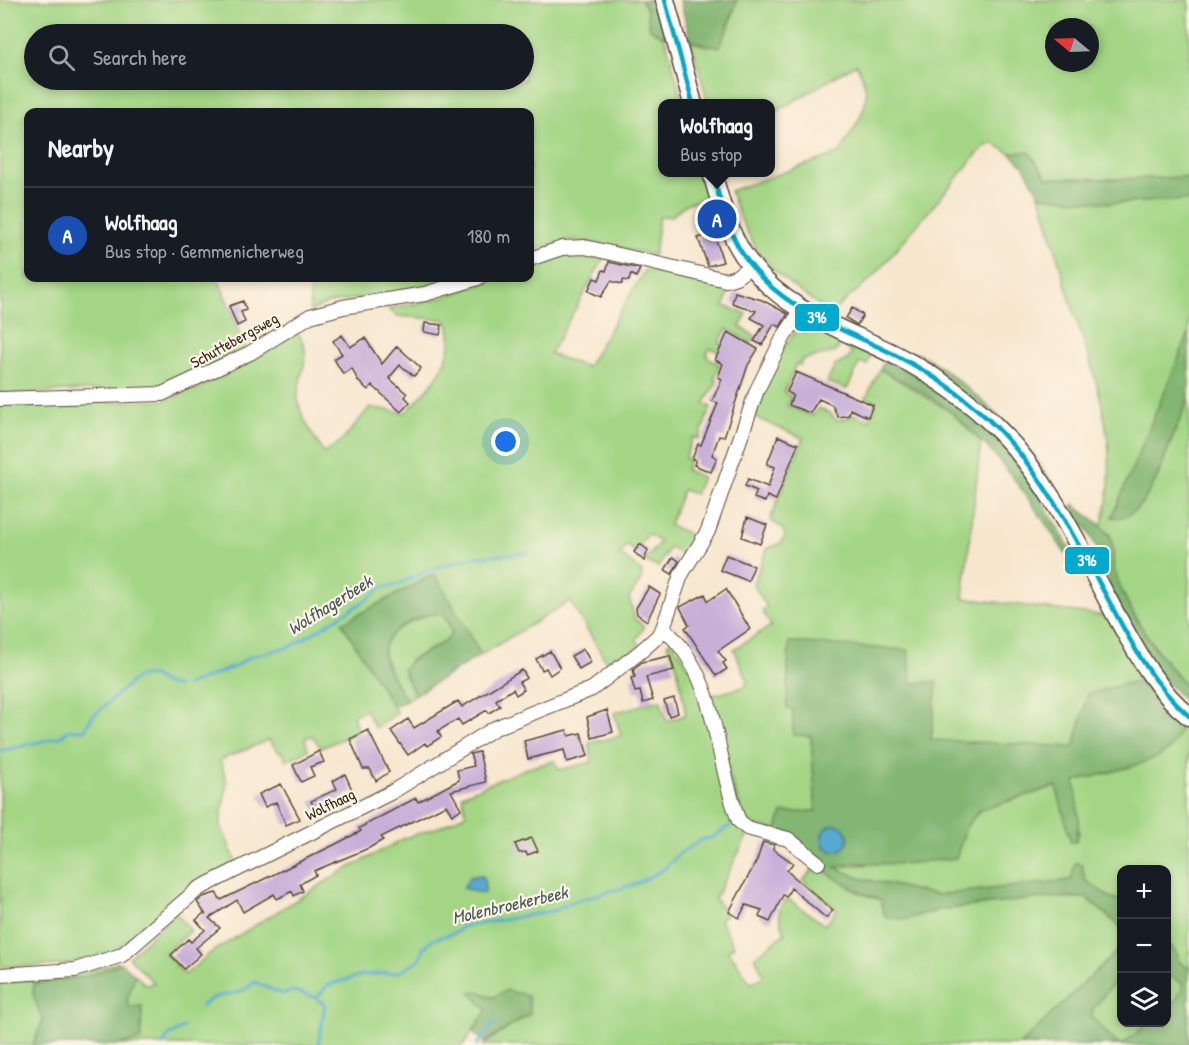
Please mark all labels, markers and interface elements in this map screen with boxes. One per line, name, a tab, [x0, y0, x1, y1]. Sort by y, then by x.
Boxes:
north arrow	[1045, 18, 1099, 72]
search box	[24, 24, 534, 90]
icon: search	[45, 41, 78, 74]
text: Search here	[93, 42, 187, 72]
popup	[658, 99, 775, 177]
text: Wolfhaag	[680, 110, 753, 140]
text: Nearby	[48, 130, 114, 165]
text: Bus stop	[680, 140, 742, 167]
pin: A	[698, 196, 736, 242]
text: Wolfhaag	[105, 207, 177, 237]
text: A	[63, 222, 72, 249]
text: 180 m	[467, 222, 510, 249]
text: Bus stop · Gemmenicherweg	[105, 237, 304, 264]
line badge: 396	[794, 303, 840, 332]
text: 396	[807, 306, 827, 328]
street label: Schuttebergsweg	[186, 307, 282, 373]
your location	[491, 427, 520, 456]
line badge: 396	[1064, 546, 1110, 575]
text: 396	[1077, 549, 1097, 571]
water label: Wolfhagerbeek	[283, 568, 378, 640]
street label: Wolfhaag	[301, 783, 359, 825]
map controls	[1117, 865, 1171, 1027]
button: +	[1117, 865, 1171, 919]
water label: Molenbroekerbeek	[450, 879, 571, 930]
button: −	[1117, 919, 1171, 973]
button: layers	[1117, 973, 1171, 1027]

